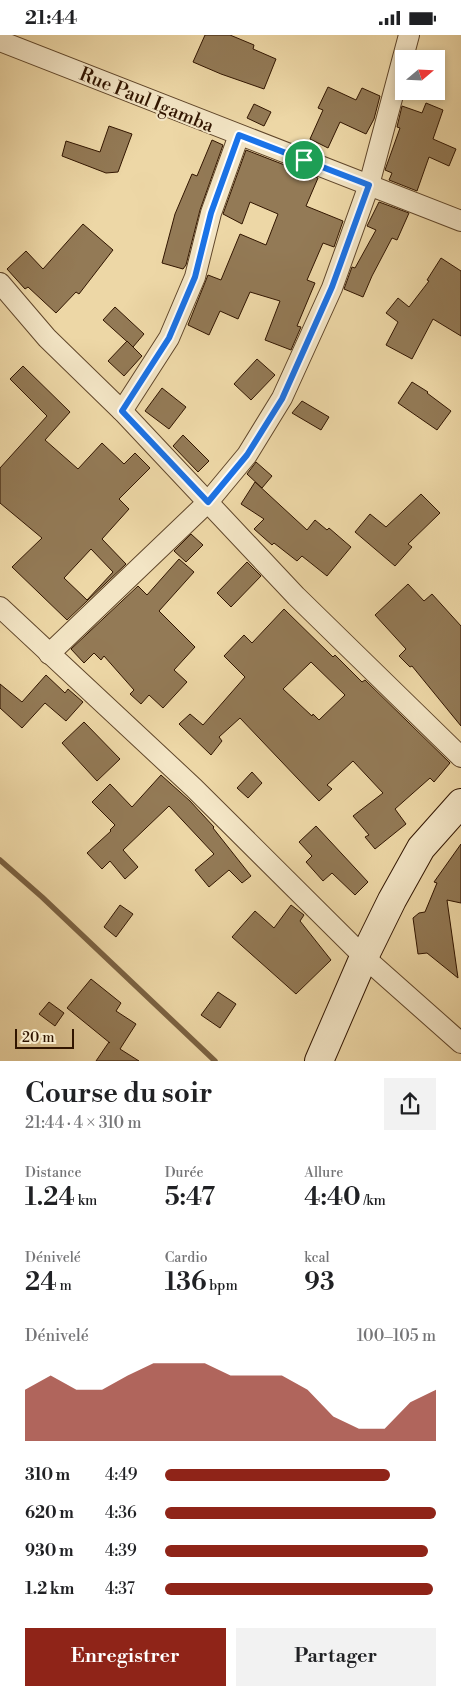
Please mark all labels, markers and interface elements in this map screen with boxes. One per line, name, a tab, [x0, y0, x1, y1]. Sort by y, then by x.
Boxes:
text: 21:44	[25, 6, 77, 30]
north arrow	[395, 50, 445, 100]
map controls	[395, 50, 445, 100]
street label: Rue Paul Igamba	[76, 62, 218, 138]
pin	[283, 139, 325, 181]
icon: arrive	[290, 146, 318, 174]
scale bar	[15, 1026, 74, 1049]
text: 20 m	[22, 1029, 54, 1047]
text: Course du soir	[25, 1076, 213, 1111]
button: share	[384, 1078, 436, 1130]
text: 21:44 · 4 × 310 m	[25, 1113, 142, 1133]
text: Distance	[25, 1164, 82, 1182]
text: Durée	[165, 1164, 204, 1182]
text: Allure	[304, 1164, 343, 1182]
text: 1.24	[25, 1182, 75, 1213]
text: 5:47	[165, 1182, 215, 1213]
text: 4:40	[304, 1182, 361, 1213]
text: km	[75, 1192, 97, 1210]
text: /km	[361, 1192, 386, 1210]
text: Dénivelé	[25, 1249, 81, 1267]
text: Cardio	[165, 1249, 208, 1267]
text: kcal	[304, 1249, 330, 1267]
text: 24	[25, 1267, 57, 1298]
text: 136	[165, 1267, 206, 1298]
text: 93	[304, 1267, 335, 1298]
text: m	[57, 1277, 72, 1295]
text: bpm	[206, 1277, 238, 1295]
text: Dénivelé	[25, 1326, 89, 1346]
text: 100–105 m	[357, 1326, 436, 1346]
text: 310 m	[25, 1465, 70, 1485]
text: 4:49	[105, 1465, 137, 1485]
text: 620 m	[25, 1503, 74, 1523]
text: 4:36	[105, 1503, 137, 1523]
text: 930 m	[25, 1541, 73, 1561]
text: 4:39	[105, 1541, 137, 1561]
text: 1.2 km	[25, 1579, 74, 1599]
text: 4:37	[105, 1579, 135, 1599]
button: Enregistrer	[25, 1628, 226, 1686]
button: Partager	[236, 1628, 436, 1686]

